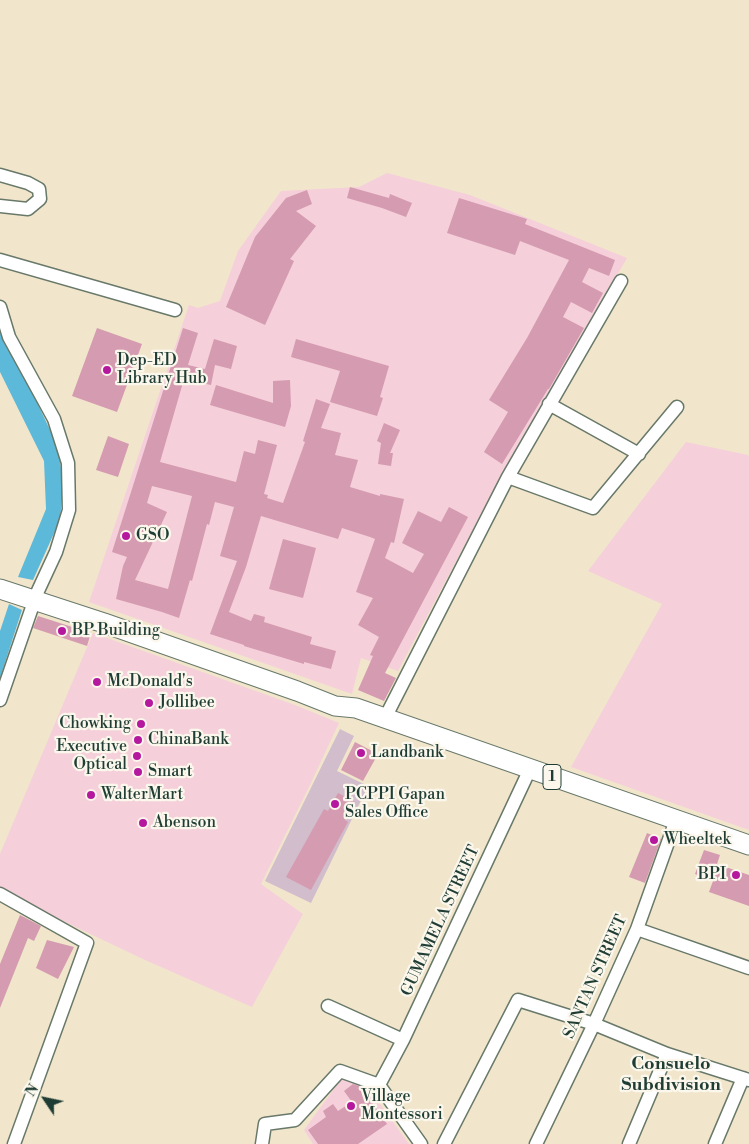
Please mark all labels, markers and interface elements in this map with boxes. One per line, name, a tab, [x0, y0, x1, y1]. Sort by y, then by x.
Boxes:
place label: Dep-ED Library Hub	[117, 351, 207, 389]
marker: Dep-ED Library Hub	[101, 364, 113, 376]
place label: GSO	[136, 526, 169, 546]
marker: GSO	[120, 530, 132, 542]
place label: BP Building	[72, 621, 160, 641]
marker: BP Building	[56, 625, 68, 637]
place label: McDonald's	[107, 672, 193, 692]
marker: McDonald's	[91, 676, 103, 688]
place label: Jollibee	[159, 693, 215, 713]
marker: Jollibee	[143, 697, 155, 709]
place label: Chowking	[59, 714, 131, 734]
marker: Chowking	[135, 718, 147, 730]
place label: ChinaBank	[148, 730, 229, 750]
marker: ChinaBank	[132, 734, 144, 746]
place label: Executive Optical	[56, 737, 127, 775]
place label: Landbank	[371, 743, 443, 763]
marker: Landbank	[355, 747, 367, 759]
marker: Executive Optical	[131, 750, 143, 762]
place label: Smart	[148, 762, 192, 782]
road number: 1	[543, 764, 561, 790]
marker: Smart	[132, 766, 144, 778]
place label: WalterMart	[101, 785, 183, 805]
place label: PCPPI Gapan Sales Office	[345, 785, 445, 823]
marker: WalterMart	[85, 789, 97, 801]
marker: PCPPI Gapan Sales Office	[329, 798, 341, 810]
place label: Abenson	[153, 813, 216, 833]
marker: Abenson	[137, 817, 149, 829]
place label: Wheeltek	[664, 830, 731, 850]
marker: Wheeltek	[648, 834, 660, 846]
street label: GUMAMELA STREET	[398, 843, 484, 999]
place label: BPI	[698, 865, 726, 885]
marker: BPI	[730, 869, 742, 881]
street label: SANTAN STREET	[560, 912, 632, 1042]
district label: Consuelo Subdivision	[621, 1054, 721, 1096]
north arrow	[20, 1074, 70, 1124]
text: N	[22, 1081, 43, 1100]
place label: Village Montessori	[361, 1087, 443, 1125]
marker: Village Montessori	[345, 1100, 357, 1112]

